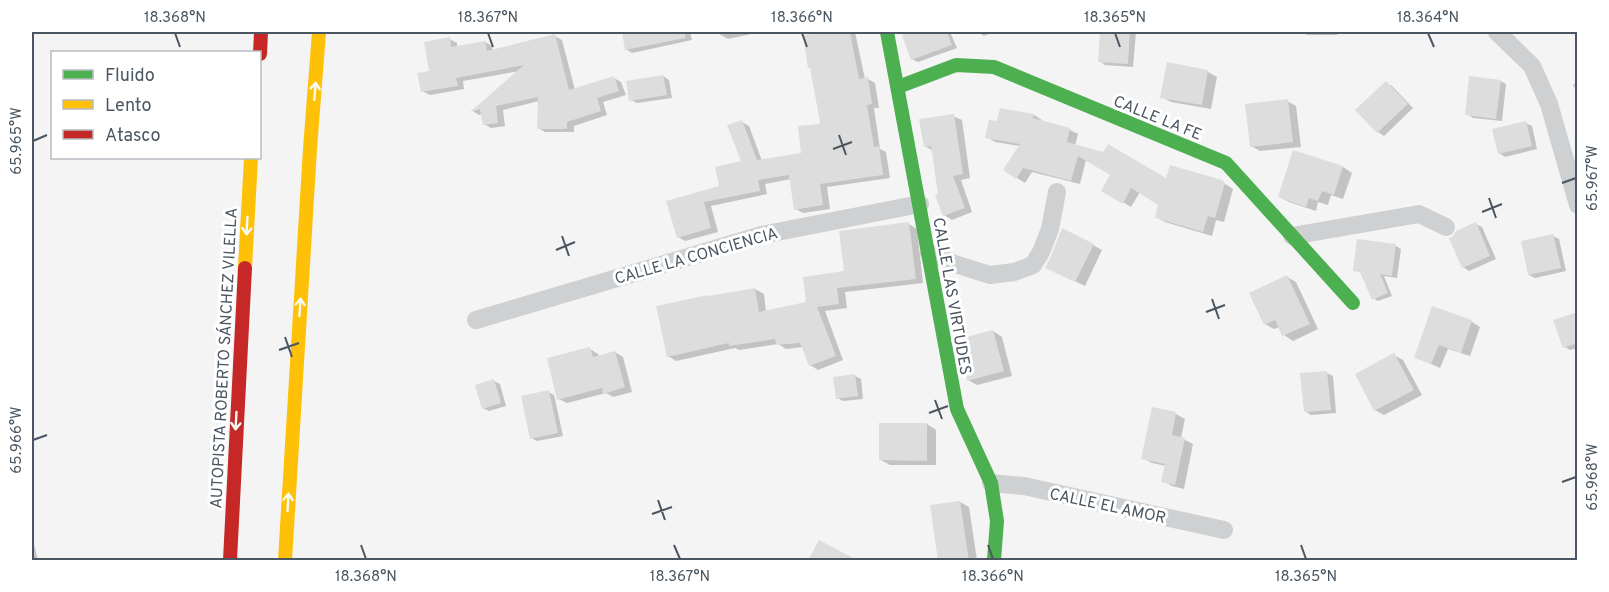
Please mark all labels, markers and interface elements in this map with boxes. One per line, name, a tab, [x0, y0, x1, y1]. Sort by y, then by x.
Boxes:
text: 18.368°N	[144, 9, 206, 28]
text: 18.367°N	[458, 9, 518, 28]
text: 18.366°N	[771, 9, 833, 28]
text: 18.365°N	[1084, 9, 1146, 28]
text: 18.364°N	[1397, 9, 1459, 28]
legend	[51, 51, 261, 159]
text: Fluido	[105, 65, 155, 88]
one-way arrow	[310, 81, 321, 101]
street label: CALLE LA FE	[1110, 92, 1204, 146]
text: Lento	[105, 95, 151, 118]
text: 65.965°W	[8, 107, 27, 175]
text: Atasco	[105, 125, 161, 148]
text: 65.967°W	[1584, 145, 1603, 211]
street label: AUTOPISTA ROBERTO SÁNCHEZ VILELLA	[205, 207, 243, 509]
one-way arrow	[241, 215, 252, 235]
street label: CALLE LAS VIRTUDES	[927, 216, 975, 377]
street label: CALLE LA CONCIENCIA	[613, 224, 781, 290]
one-way arrow	[295, 298, 306, 318]
text: 65.966°W	[8, 406, 27, 474]
one-way arrow	[231, 410, 242, 430]
text: 65.968°W	[1584, 443, 1603, 511]
street label: CALLE EL AMOR	[1047, 485, 1168, 529]
one-way arrow	[283, 493, 294, 513]
text: 18.368°N	[335, 568, 397, 587]
text: 18.367°N	[650, 568, 710, 587]
text: 18.366°N	[962, 568, 1024, 587]
text: 18.365°N	[1275, 568, 1337, 587]

